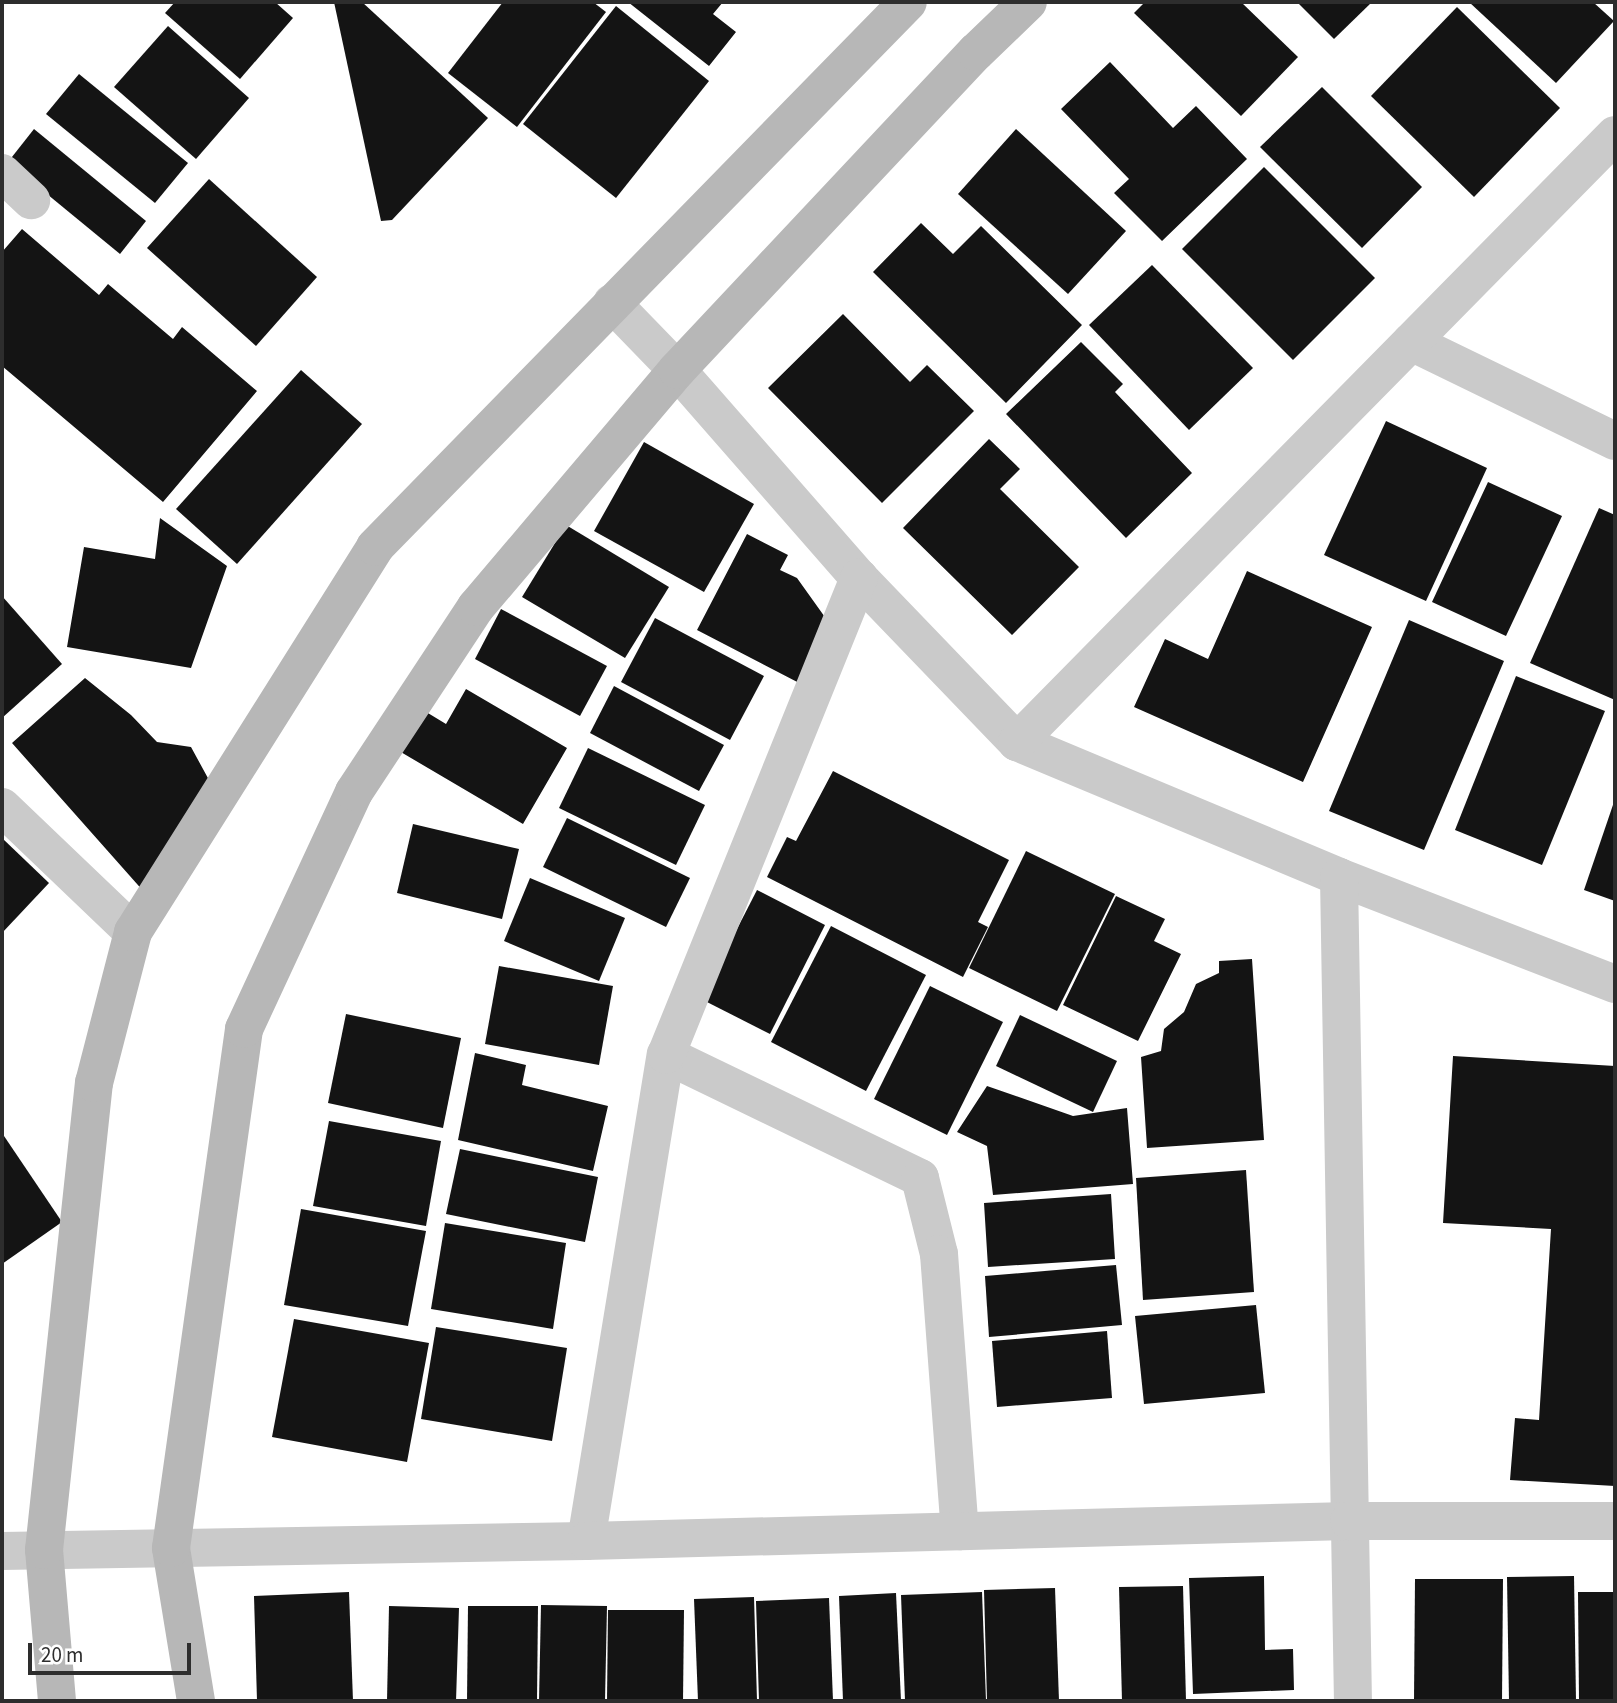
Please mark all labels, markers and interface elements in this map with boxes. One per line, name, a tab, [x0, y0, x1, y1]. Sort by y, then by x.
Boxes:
scale bar	[32, 1630, 194, 1674]
text: 20 m	[41, 1640, 83, 1670]

